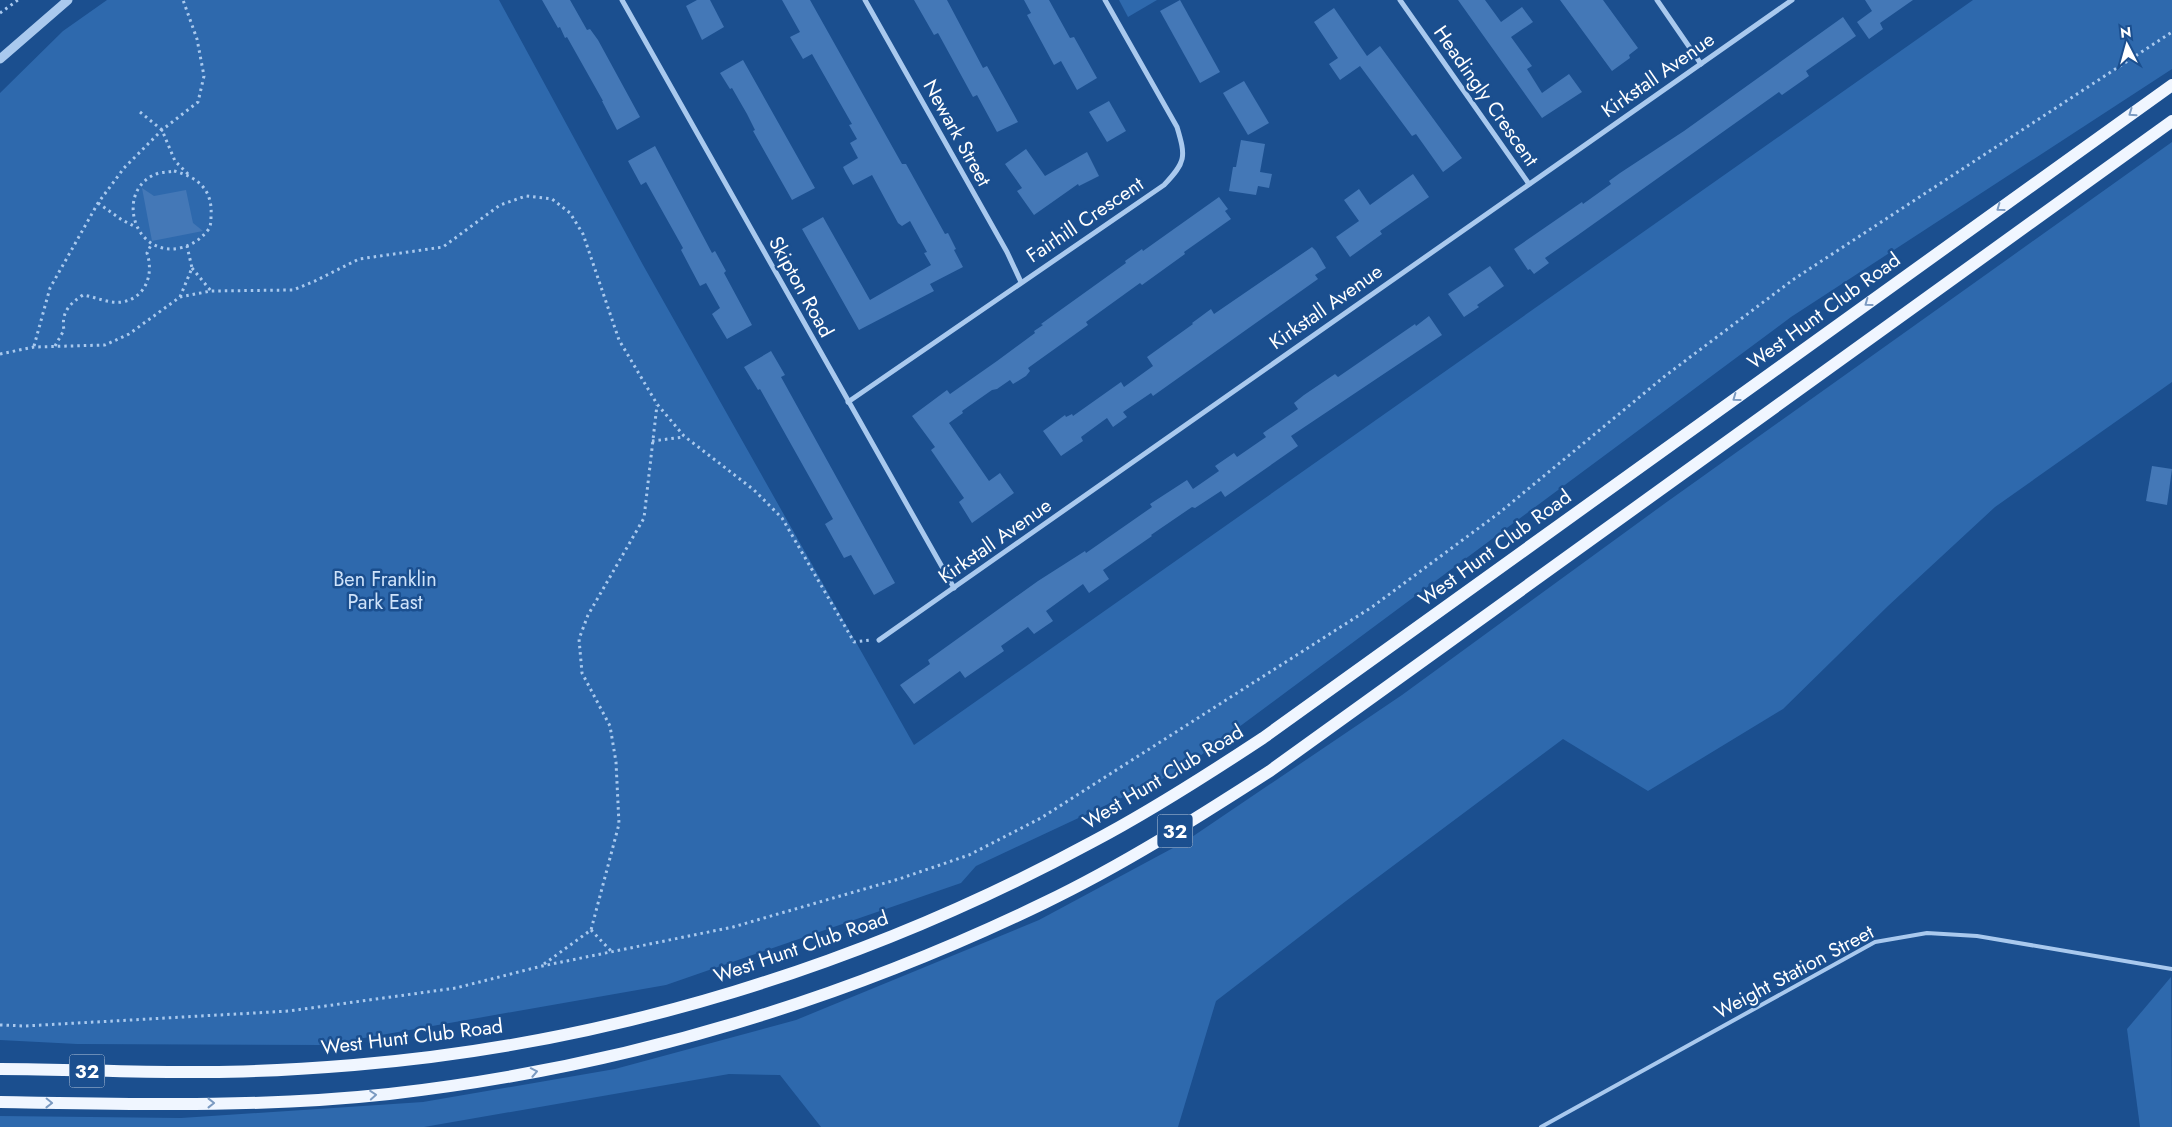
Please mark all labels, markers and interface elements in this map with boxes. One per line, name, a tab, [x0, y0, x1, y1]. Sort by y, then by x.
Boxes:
street label: Headingly Crescent	[1427, 20, 1546, 172]
north arrow	[2102, 20, 2152, 70]
text: N	[2119, 22, 2132, 43]
street label: Kirkstall Avenue	[1596, 25, 1720, 125]
street label: Newark Street	[916, 74, 998, 192]
one-way arrow	[2128, 107, 2138, 116]
street label: Fairhill Crescent	[1021, 170, 1150, 270]
one-way arrow	[1996, 202, 2006, 211]
street label: Skipton Road	[761, 231, 841, 343]
street label: West Hunt Club Road	[1742, 246, 1906, 376]
street label: Kirkstall Avenue	[1264, 257, 1388, 357]
one-way arrow	[1864, 297, 1874, 306]
one-way arrow	[1733, 392, 1742, 400]
street label: West Hunt Club Road	[1413, 483, 1577, 613]
street label: Kirkstall Avenue	[933, 491, 1057, 591]
park label: Ben Franklin Park East	[333, 565, 437, 617]
street label: West Hunt Club Road	[1077, 717, 1249, 837]
road number: 32	[1158, 814, 1192, 848]
street label: West Hunt Club Road	[710, 904, 892, 990]
street label: Weight Station Street	[1709, 918, 1879, 1026]
street label: West Hunt Club Road	[320, 1011, 504, 1063]
road number: 32	[70, 1054, 104, 1088]
one-way arrow	[530, 1067, 539, 1077]
one-way arrow	[370, 1090, 378, 1101]
one-way arrow	[45, 1098, 53, 1108]
one-way arrow	[208, 1098, 215, 1108]

